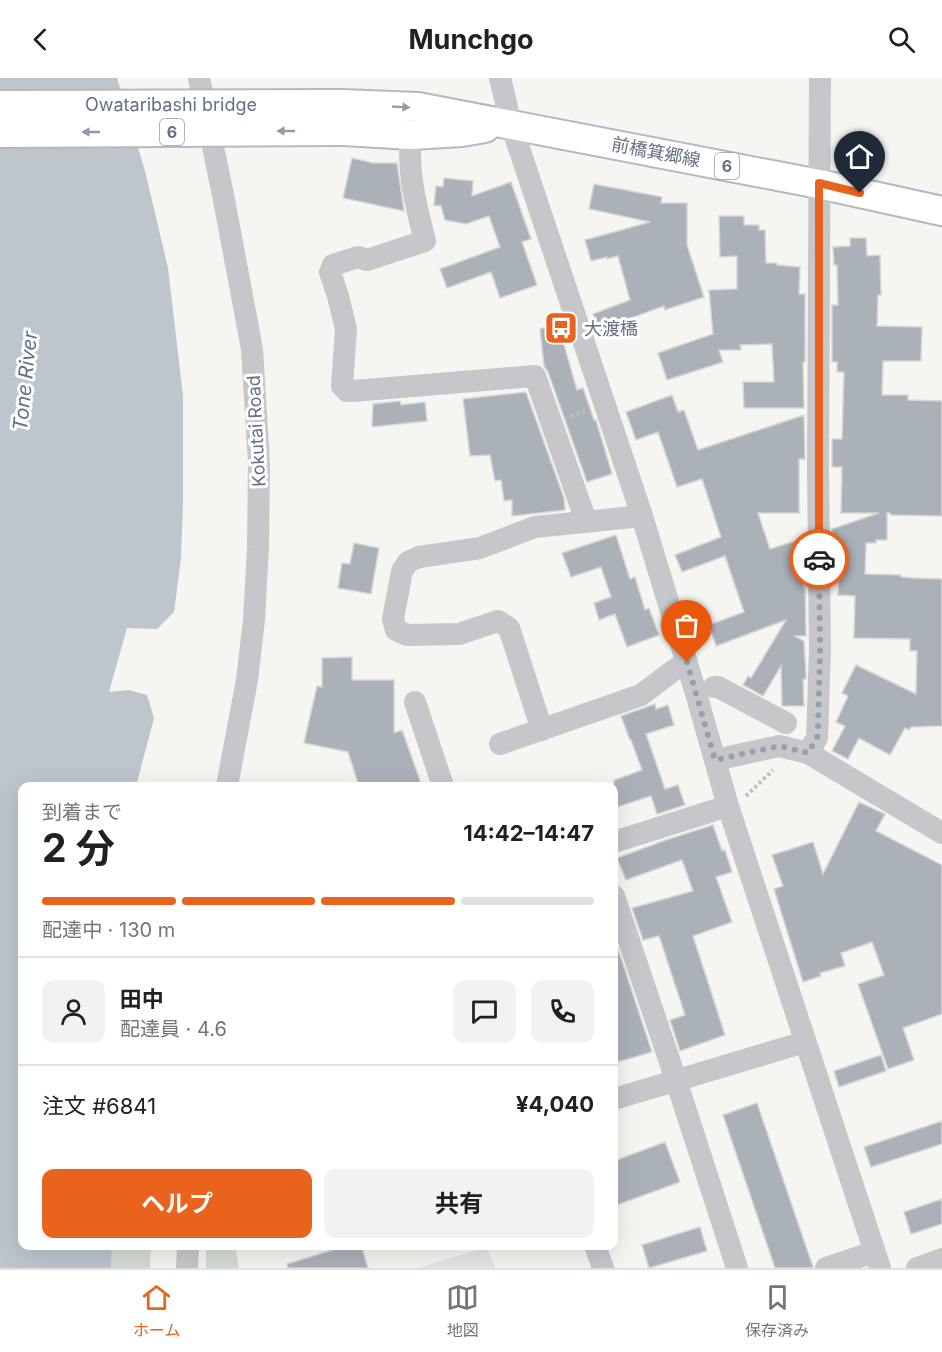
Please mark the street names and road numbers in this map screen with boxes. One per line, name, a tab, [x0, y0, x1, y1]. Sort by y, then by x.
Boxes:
street label: Owataribashi bridge	[85, 94, 257, 115]
road number: 6	[160, 119, 184, 145]
street label: 前橋箕郷線	[610, 133, 702, 171]
road number: 6	[715, 153, 739, 179]
street label: Kokutai Road	[243, 375, 269, 487]

